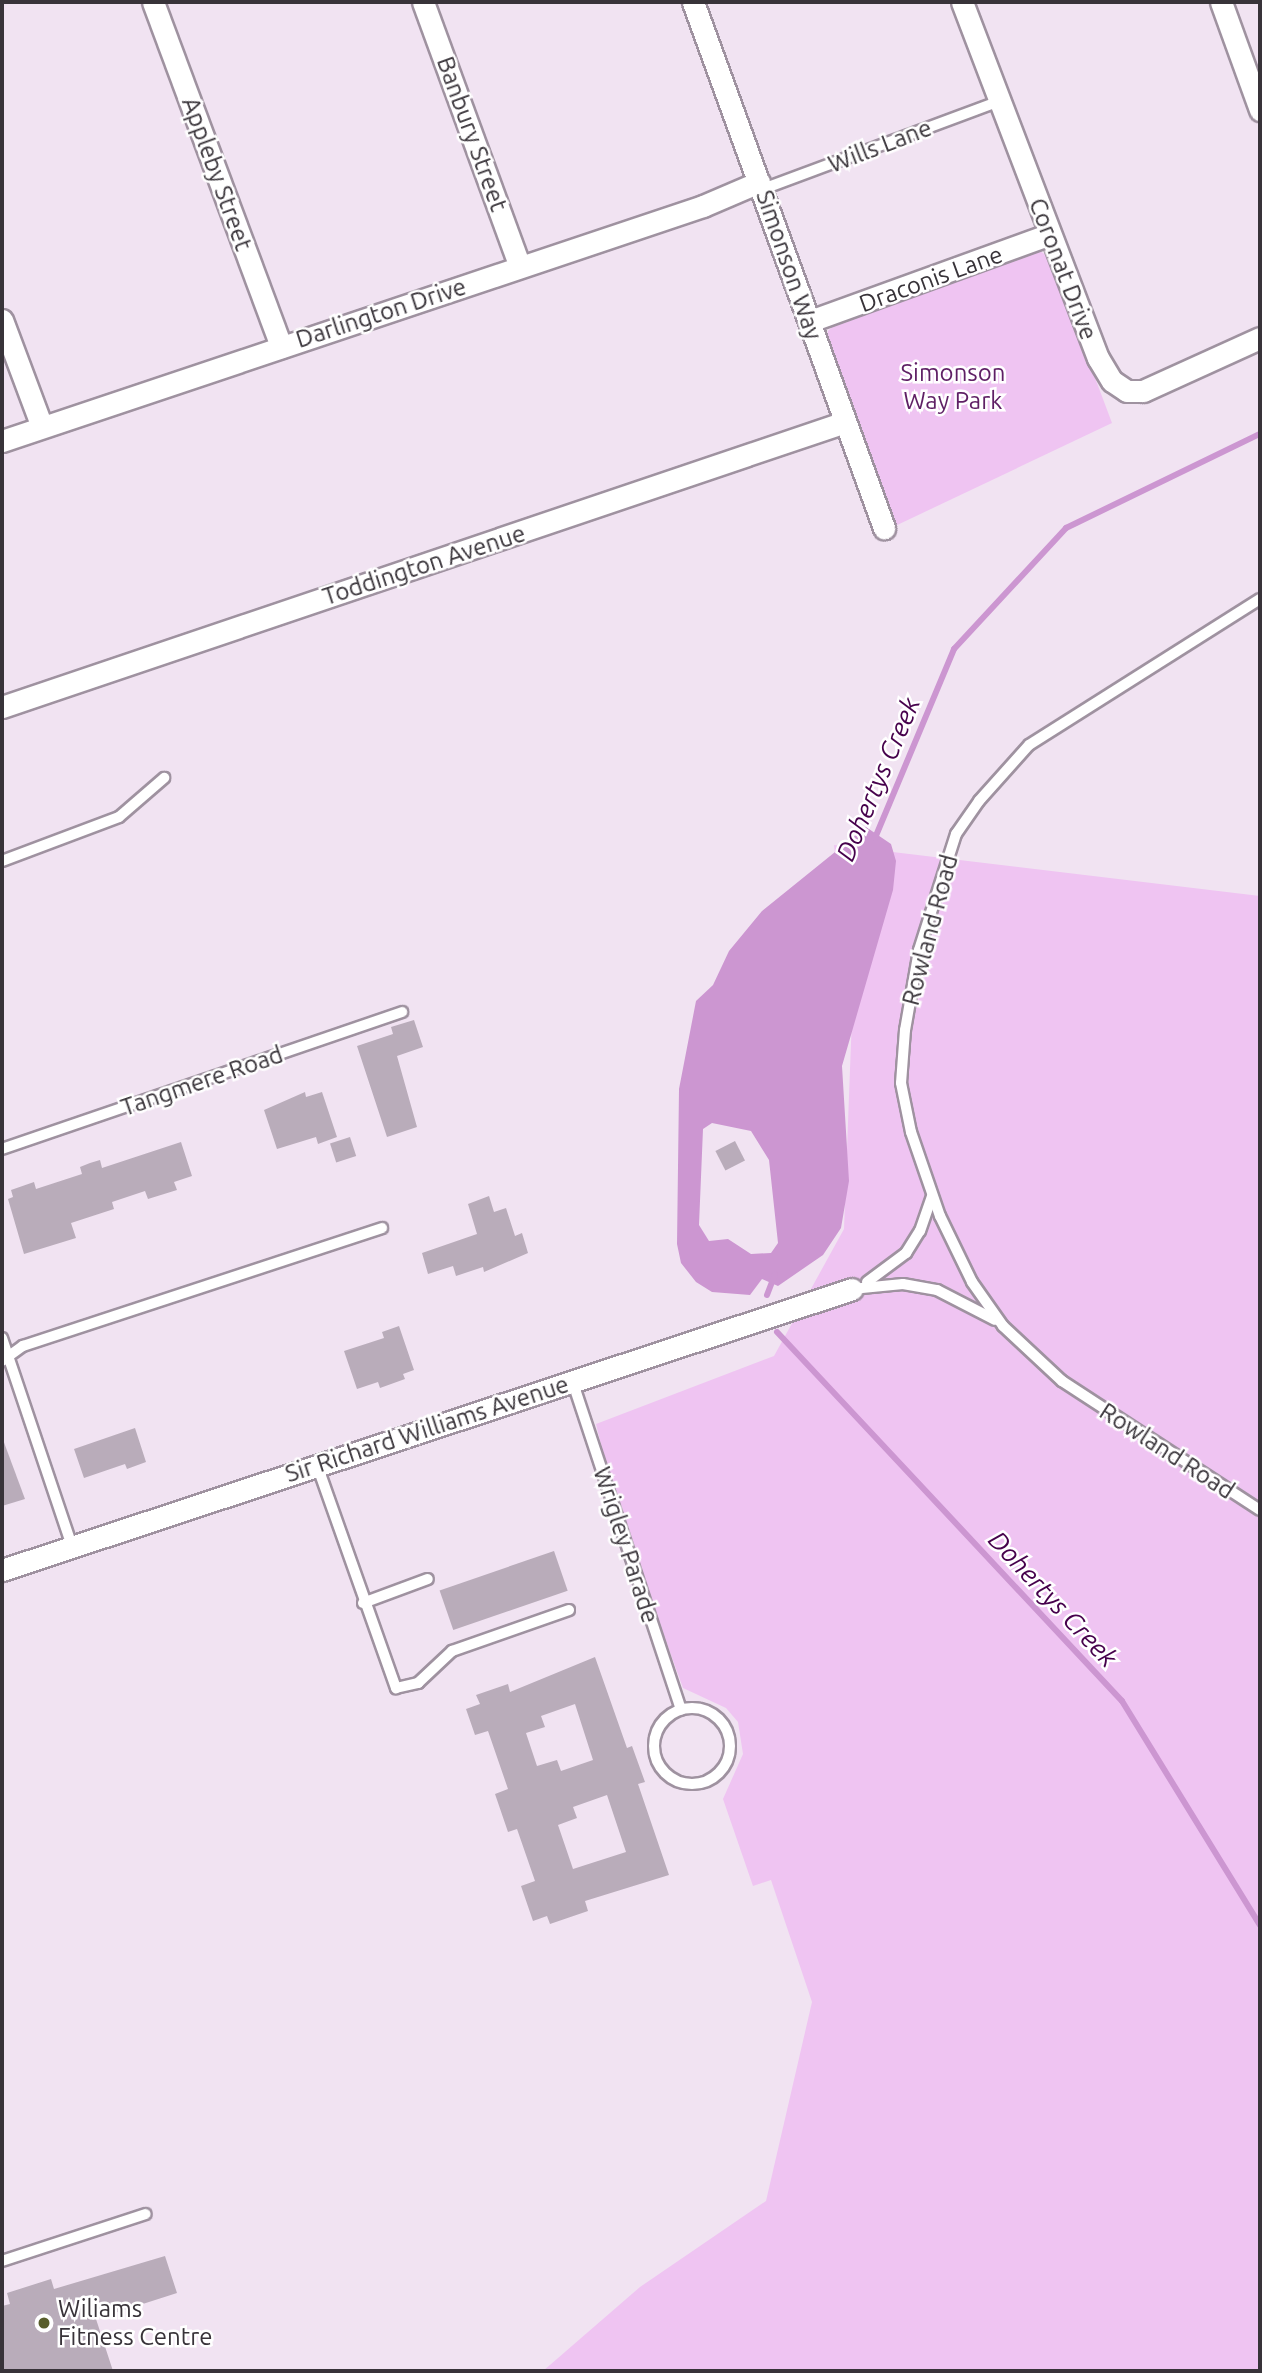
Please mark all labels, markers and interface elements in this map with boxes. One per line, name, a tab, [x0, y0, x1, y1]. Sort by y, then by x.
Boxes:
street label: Banbury Street	[431, 53, 513, 215]
street label: Appleby Street	[176, 93, 258, 255]
street label: Wills Lane	[824, 113, 936, 179]
street label: Simonson Way	[750, 187, 828, 343]
street label: Coronat Drive	[1023, 194, 1103, 344]
street label: Draconis Lane	[855, 240, 1007, 318]
street label: Darlington Drive	[292, 272, 470, 354]
park label: Simonson Way Park	[900, 359, 1006, 415]
street label: Toddington Avenue	[319, 519, 529, 611]
water label: Dohertys Creek	[829, 692, 927, 866]
street label: Rowland Road	[896, 852, 964, 1008]
street label: Tangmere Road	[117, 1040, 287, 1122]
street label: Sir Richard Williams Avenue	[282, 1370, 572, 1488]
street label: Rowland Road	[1094, 1397, 1240, 1505]
street label: Wrigley Parade	[587, 1463, 665, 1627]
water label: Dohertys Creek	[982, 1524, 1124, 1674]
place label: Wiliams Fitness Centre	[58, 2295, 213, 2351]
marker: Wiliams Fitness Centre	[36, 2315, 52, 2331]

